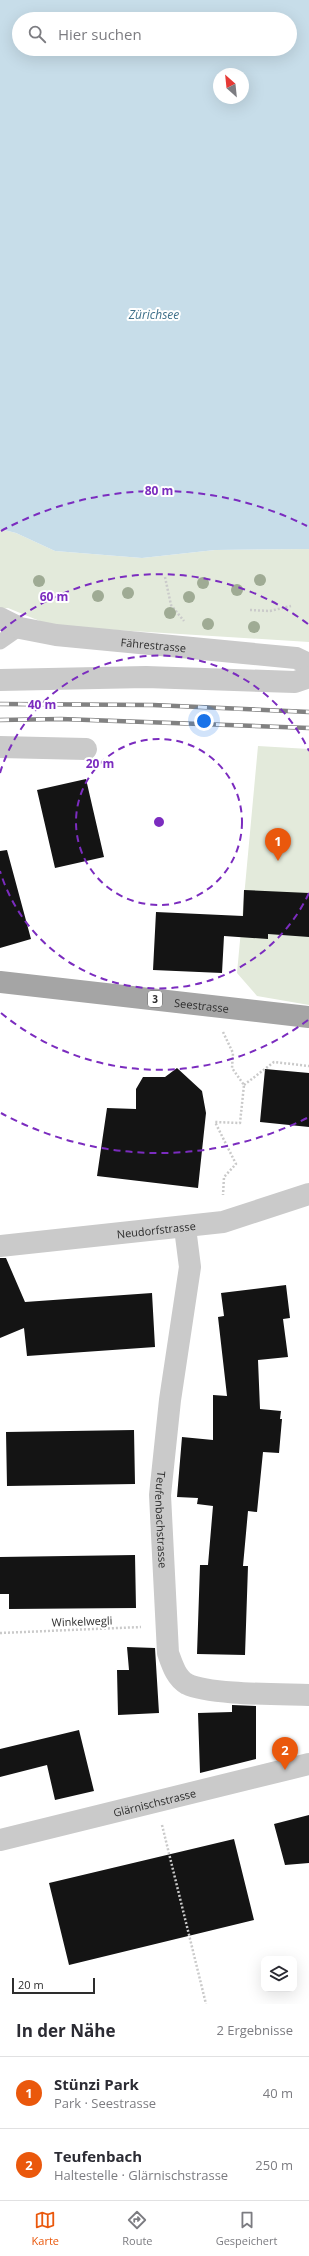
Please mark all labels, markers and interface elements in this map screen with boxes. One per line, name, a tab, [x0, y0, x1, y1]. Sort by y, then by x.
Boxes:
search box	[12, 12, 297, 56]
icon: search	[26, 23, 48, 45]
text: Hier suchen	[58, 24, 142, 44]
north arrow	[213, 68, 249, 104]
water label: Zürichsee	[128, 306, 179, 323]
text: 80 m	[145, 482, 173, 499]
text: 60 m	[40, 588, 68, 605]
street label: Fährestrasse	[120, 634, 187, 655]
text: 40 m	[28, 696, 56, 713]
your location	[194, 711, 214, 731]
text: 20 m	[86, 755, 114, 772]
centre of rings	[152, 815, 166, 829]
pin: 1	[265, 828, 291, 861]
road number: 3	[148, 991, 162, 1007]
street label: Seestrasse	[174, 994, 230, 1015]
street label: Neudorfstrasse	[116, 1218, 196, 1241]
street label: Teufenbachstrasse	[152, 1470, 171, 1568]
street label: Winkelwegli	[51, 1612, 113, 1630]
pin: 2	[272, 1737, 298, 1770]
street label: Glärnischstrasse	[111, 1785, 197, 1819]
map controls	[261, 1956, 297, 1992]
button: layers	[261, 1956, 297, 1992]
scale bar	[12, 1976, 95, 1995]
text: 20 m	[18, 1977, 44, 1992]
text: In der Nähe	[16, 2019, 115, 2042]
text: 2 Ergebnisse	[216, 2021, 293, 2039]
text: Stünzi Park	[54, 2074, 139, 2094]
text: 1	[25, 2084, 33, 2102]
text: 40 m	[263, 2084, 293, 2102]
text: Park · Seestrasse	[54, 2094, 156, 2112]
text: Teufenbach	[54, 2146, 142, 2166]
text: 2	[25, 2156, 33, 2174]
text: 250 m	[255, 2156, 293, 2174]
text: Haltestelle · Glärnischstrasse	[54, 2166, 228, 2184]
tab: Karte	[32, 2209, 59, 2248]
tab: Route	[122, 2209, 152, 2248]
tab: Gespeichert	[216, 2209, 277, 2248]

